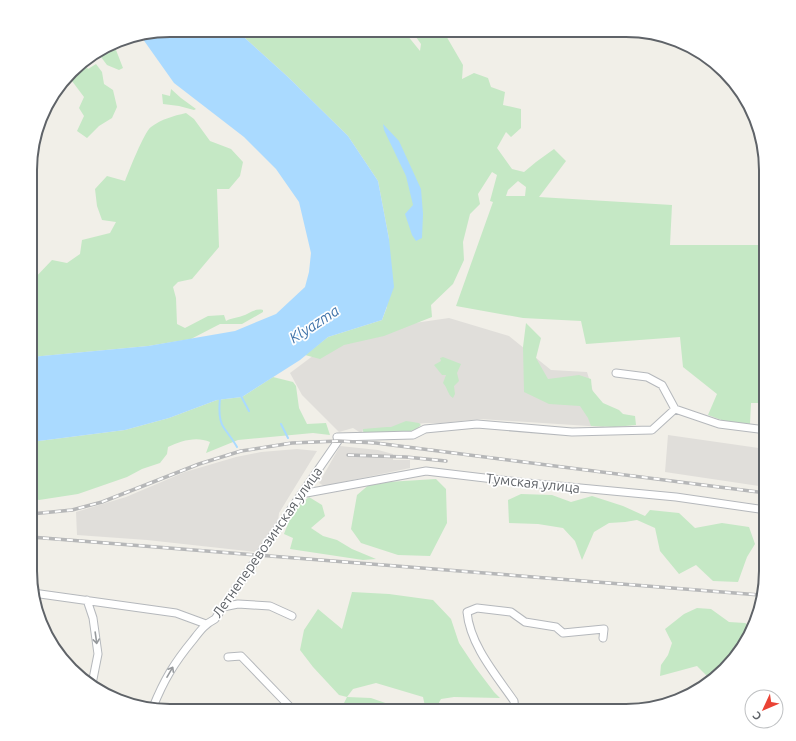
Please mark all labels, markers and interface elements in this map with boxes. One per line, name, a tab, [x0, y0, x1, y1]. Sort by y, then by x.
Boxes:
water label: Klyazma	[286, 302, 342, 346]
street label: Летнеперевозинская улица	[209, 464, 325, 620]
street label: Тумская улица	[485, 470, 581, 496]
one-way arrow	[92, 631, 100, 644]
one-way arrow	[166, 666, 174, 678]
north arrow	[744, 689, 784, 729]
text: С	[750, 709, 764, 723]

